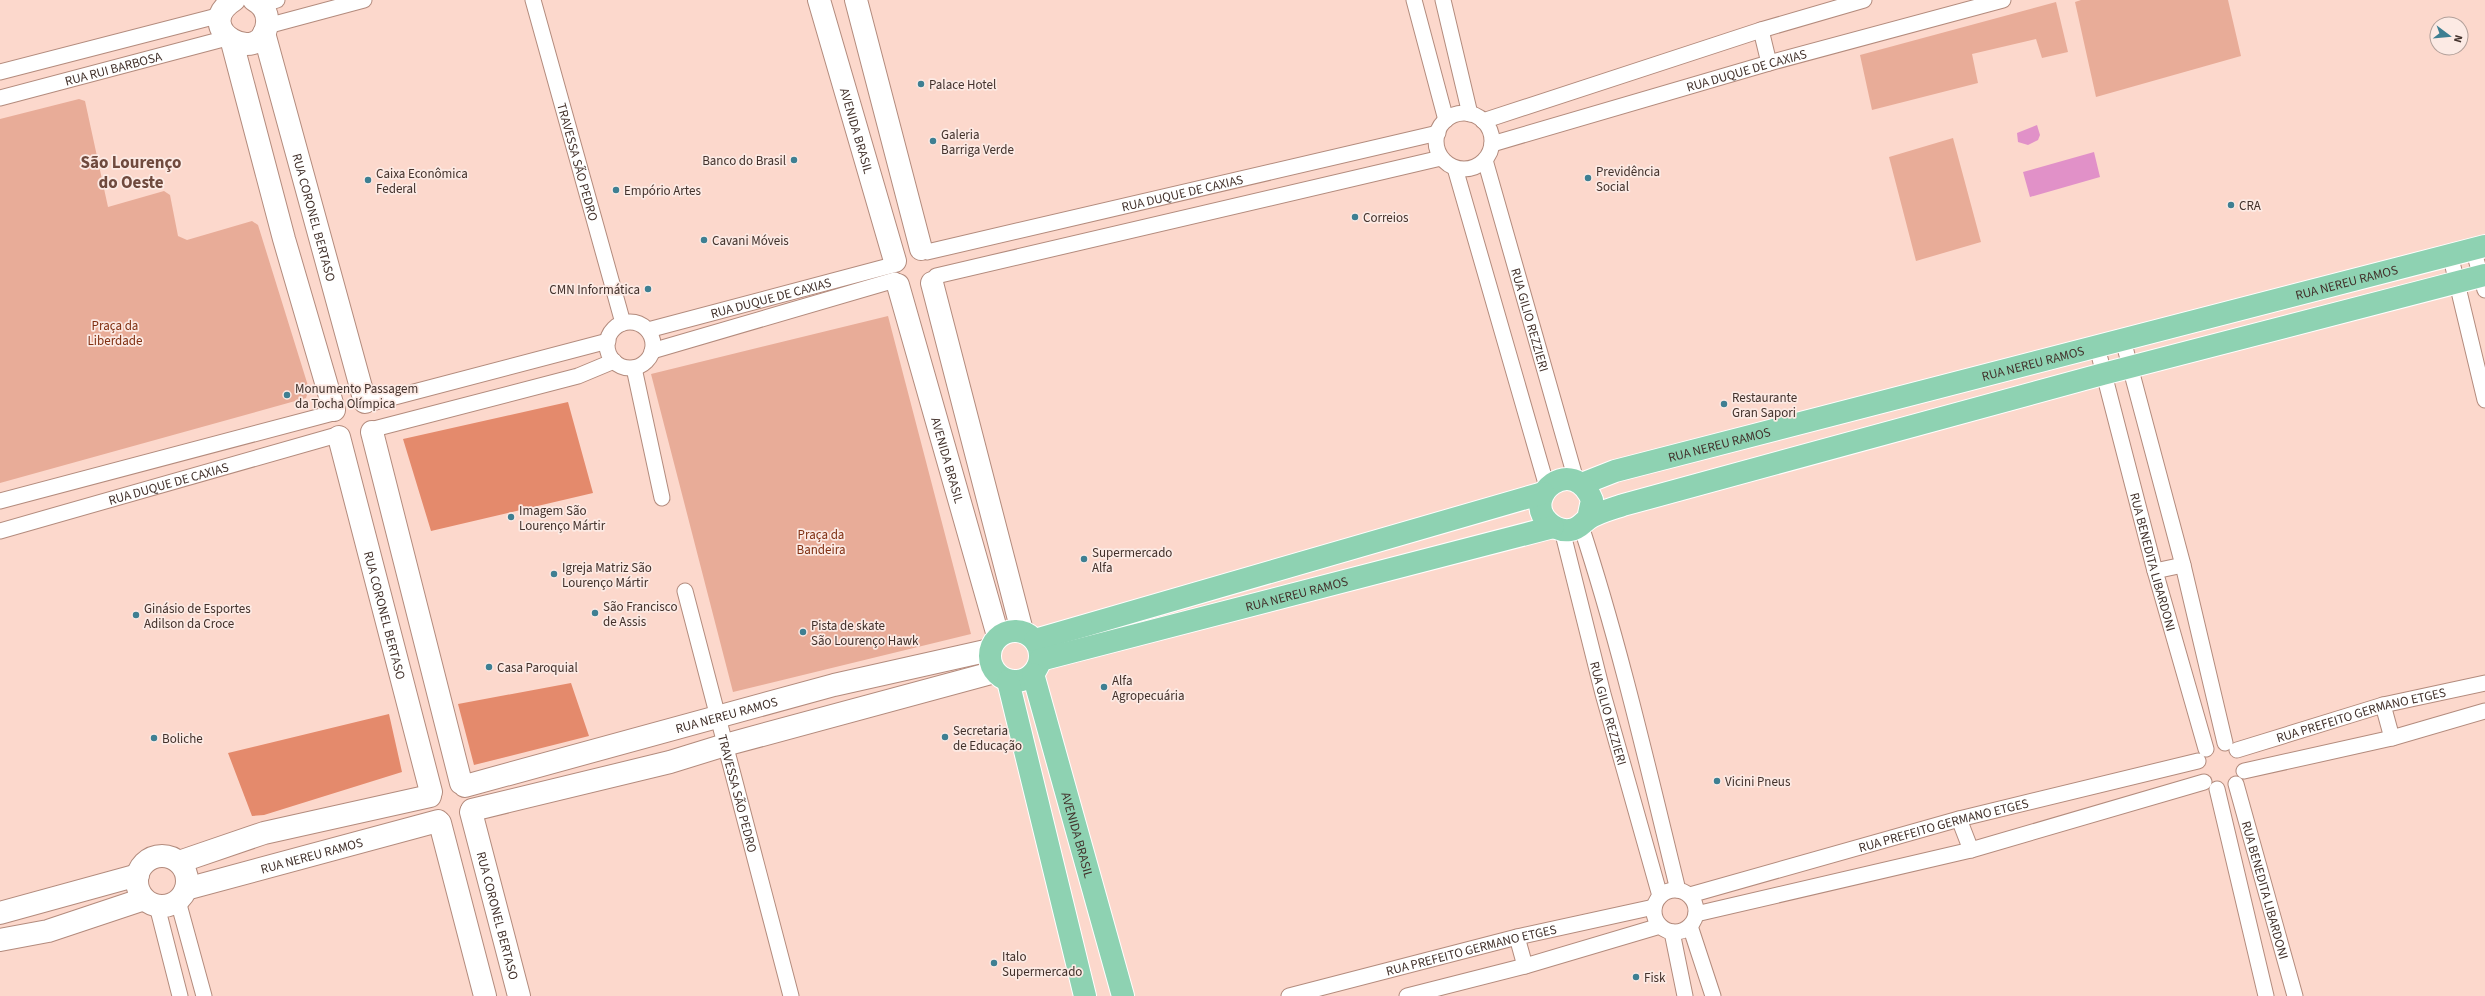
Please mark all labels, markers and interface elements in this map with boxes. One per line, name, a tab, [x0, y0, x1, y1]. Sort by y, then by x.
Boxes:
north arrow	[2429, 16, 2469, 56]
text: N	[2450, 33, 2466, 44]
street label: RUA DUQUE DE CAXIAS	[1684, 45, 1809, 97]
street label: RUA RUI BARBOSA	[63, 47, 165, 90]
place label: Palace Hotel	[929, 76, 996, 94]
marker: Palace Hotel	[916, 79, 926, 89]
street label: AVENIDA BRASIL	[835, 86, 877, 176]
street label: TRAVESSA SÃO PEDRO	[552, 101, 602, 223]
place label: Galeria Barriga Verde	[941, 126, 1014, 159]
marker: Galeria Barriga Verde	[928, 136, 938, 146]
district label: São Lourenço do Oeste	[81, 151, 181, 195]
street label: RUA CORONEL BERTASO	[287, 151, 340, 284]
place label: Banco do Brasil	[702, 152, 786, 170]
marker: Banco do Brasil	[789, 155, 799, 165]
place label: Previdência Social	[1596, 163, 1660, 196]
place label: Caixa Econômica Federal	[376, 165, 468, 198]
street label: RUA DUQUE DE CAXIAS	[1120, 171, 1245, 216]
marker: Previdência Social	[1583, 173, 1593, 183]
marker: Caixa Econômica Federal	[363, 175, 373, 185]
place label: Empório Artes	[624, 182, 701, 200]
marker: Empório Artes	[611, 185, 621, 195]
place label: CRA	[2239, 197, 2262, 215]
marker: CRA	[2226, 200, 2236, 210]
place label: Correios	[1363, 209, 1409, 227]
marker: Correios	[1350, 212, 1360, 222]
place label: Cavani Móveis	[712, 232, 789, 250]
marker: Cavani Móveis	[699, 235, 709, 245]
street label: RUA NEREU RAMOS	[2293, 261, 2400, 305]
street label: RUA GILIO REZZIERI	[1506, 266, 1553, 374]
street label: RUA DUQUE DE CAXIAS	[709, 274, 833, 323]
place label: CMN Informática	[549, 281, 640, 299]
marker: CMN Informática	[643, 284, 653, 294]
park label: Praça da Liberdade	[88, 317, 142, 350]
street label: RUA NEREU RAMOS	[1980, 342, 2086, 386]
place label: Monumento Passagem da Tocha Olímpica	[295, 380, 418, 413]
place label: Restaurante Gran Sapori	[1732, 389, 1797, 422]
marker: Monumento Passagem da Tocha Olímpica	[282, 390, 292, 400]
marker: Restaurante Gran Sapori	[1719, 399, 1729, 409]
street label: AVENIDA BRASIL	[926, 415, 968, 505]
street label: RUA NEREU RAMOS	[1666, 423, 1773, 467]
street label: RUA DUQUE DE CAXIAS	[106, 458, 231, 510]
street label: RUA BENEDITA LIBARDONI	[2125, 491, 2180, 633]
place label: Imagem São Lourenço Mártir	[519, 502, 606, 535]
marker: Imagem São Lourenço Mártir	[506, 512, 516, 522]
park label: Praça da Bandeira	[797, 526, 845, 559]
place label: Supermercado Alfa	[1092, 544, 1172, 577]
street label: RUA CORONEL BERTASO	[359, 549, 409, 682]
marker: Supermercado Alfa	[1079, 554, 1089, 564]
place label: Igreja Matriz São Lourenço Mártir	[562, 559, 652, 592]
marker: Igreja Matriz São Lourenço Mártir	[549, 569, 559, 579]
street label: RUA NEREU RAMOS	[1244, 573, 1350, 616]
place label: São Francisco de Assis	[603, 598, 677, 631]
place label: Ginásio de Esportes Adilson da Croce	[144, 600, 251, 633]
marker: São Francisco de Assis	[590, 608, 600, 618]
marker: Ginásio de Esportes Adilson da Croce	[131, 610, 141, 620]
place label: Pista de skate São Lourenço Hawk	[811, 617, 919, 650]
marker: Pista de skate São Lourenço Hawk	[798, 627, 808, 637]
place label: Casa Paroquial	[497, 659, 578, 677]
street label: RUA GILIO REZZIERI	[1585, 660, 1631, 767]
marker: Casa Paroquial	[484, 662, 494, 672]
place label: Alfa Agropecuária	[1112, 672, 1185, 705]
marker: Alfa Agropecuária	[1099, 682, 1109, 692]
street label: RUA PREFEITO GERMANO ETGES	[2274, 684, 2448, 747]
street label: RUA NEREU RAMOS	[674, 693, 780, 738]
place label: Secretaria de Educação	[953, 722, 1022, 755]
place label: Boliche	[162, 730, 203, 748]
street label: TRAVESSA SÃO PEDRO	[713, 732, 761, 855]
marker: Secretaria de Educação	[940, 732, 950, 742]
marker: Boliche	[149, 733, 159, 743]
place label: Vicini Pneus	[1725, 773, 1791, 791]
marker: Vicini Pneus	[1712, 776, 1722, 786]
street label: AVENIDA BRASIL	[1056, 790, 1098, 880]
street label: RUA PREFEITO GERMANO ETGES	[1857, 794, 2031, 857]
street label: RUA BENEDITA LIBARDONI	[2237, 819, 2292, 962]
street label: RUA NEREU RAMOS	[259, 834, 365, 879]
street label: RUA CORONEL BERTASO	[472, 850, 522, 982]
street label: RUA PREFEITO GERMANO ETGES	[1384, 921, 1558, 981]
place label: Italo Supermercado	[1002, 948, 1082, 981]
marker: Italo Supermercado	[989, 958, 999, 968]
place label: Fisk	[1644, 969, 1666, 987]
marker: Fisk	[1631, 972, 1641, 982]

